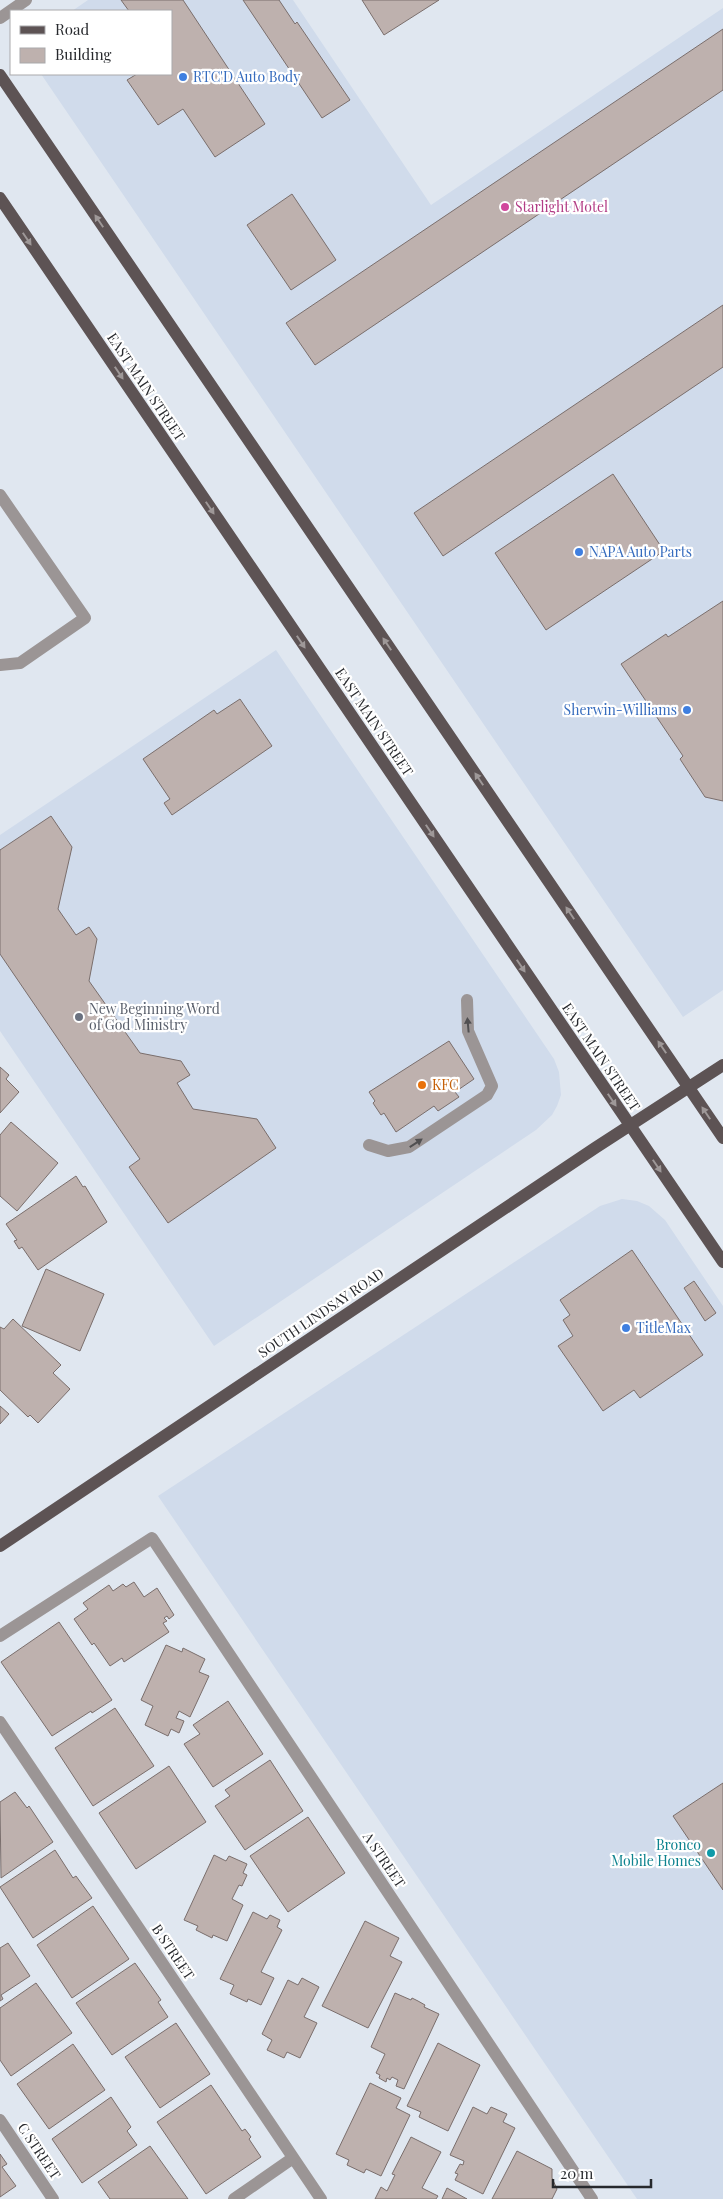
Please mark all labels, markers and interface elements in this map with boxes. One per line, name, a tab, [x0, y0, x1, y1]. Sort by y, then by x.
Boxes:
legend	[10, 10, 172, 75]
text: Road	[55, 19, 89, 39]
text: Building	[55, 44, 112, 64]
place label: RTC'D Auto Body	[193, 67, 300, 86]
marker: RTC'D Auto Body	[177, 71, 189, 83]
place label: Starlight Motel	[515, 197, 608, 216]
marker: Starlight Motel	[499, 201, 511, 213]
one-way arrow	[94, 214, 104, 228]
one-way arrow	[22, 232, 32, 246]
street label: EAST MAIN STREET	[103, 329, 190, 445]
one-way arrow	[114, 366, 124, 380]
one-way arrow	[205, 501, 215, 514]
place label: NAPA Auto Parts	[589, 542, 692, 561]
marker: NAPA Auto Parts	[573, 546, 585, 558]
one-way arrow	[296, 635, 306, 649]
one-way arrow	[382, 637, 392, 651]
street label: EAST MAIN STREET	[331, 664, 418, 780]
place label: Sherwin-Williams	[564, 700, 677, 719]
marker: Sherwin-Williams	[681, 704, 693, 716]
one-way arrow	[474, 772, 483, 785]
one-way arrow	[425, 824, 435, 838]
one-way arrow	[565, 906, 575, 920]
one-way arrow	[516, 959, 526, 972]
place label: New Beginning Word of God Ministry	[89, 999, 220, 1034]
street label: EAST MAIN STREET	[558, 999, 645, 1115]
marker: New Beginning Word of God Ministry	[73, 1011, 85, 1023]
one-way arrow	[464, 1016, 472, 1032]
one-way arrow	[657, 1040, 666, 1054]
place label: KFC	[432, 1075, 459, 1094]
marker: KFC	[416, 1079, 428, 1091]
one-way arrow	[607, 1093, 617, 1107]
one-way arrow	[701, 1106, 711, 1120]
one-way arrow	[409, 1138, 422, 1148]
one-way arrow	[652, 1159, 662, 1173]
street label: SOUTH LINDSAY ROAD	[254, 1263, 387, 1362]
place label: TitleMax	[636, 1318, 692, 1337]
marker: TitleMax	[620, 1322, 632, 1334]
street label: A STREET	[358, 1827, 410, 1892]
place label: Bronco Mobile Homes	[611, 1835, 701, 1870]
marker: Bronco Mobile Homes	[705, 1847, 717, 1859]
street label: B STREET	[148, 1920, 199, 1984]
street label: C STREET	[14, 2119, 65, 2183]
scale bar	[553, 2156, 650, 2188]
text: 20 m	[560, 2163, 594, 2183]

